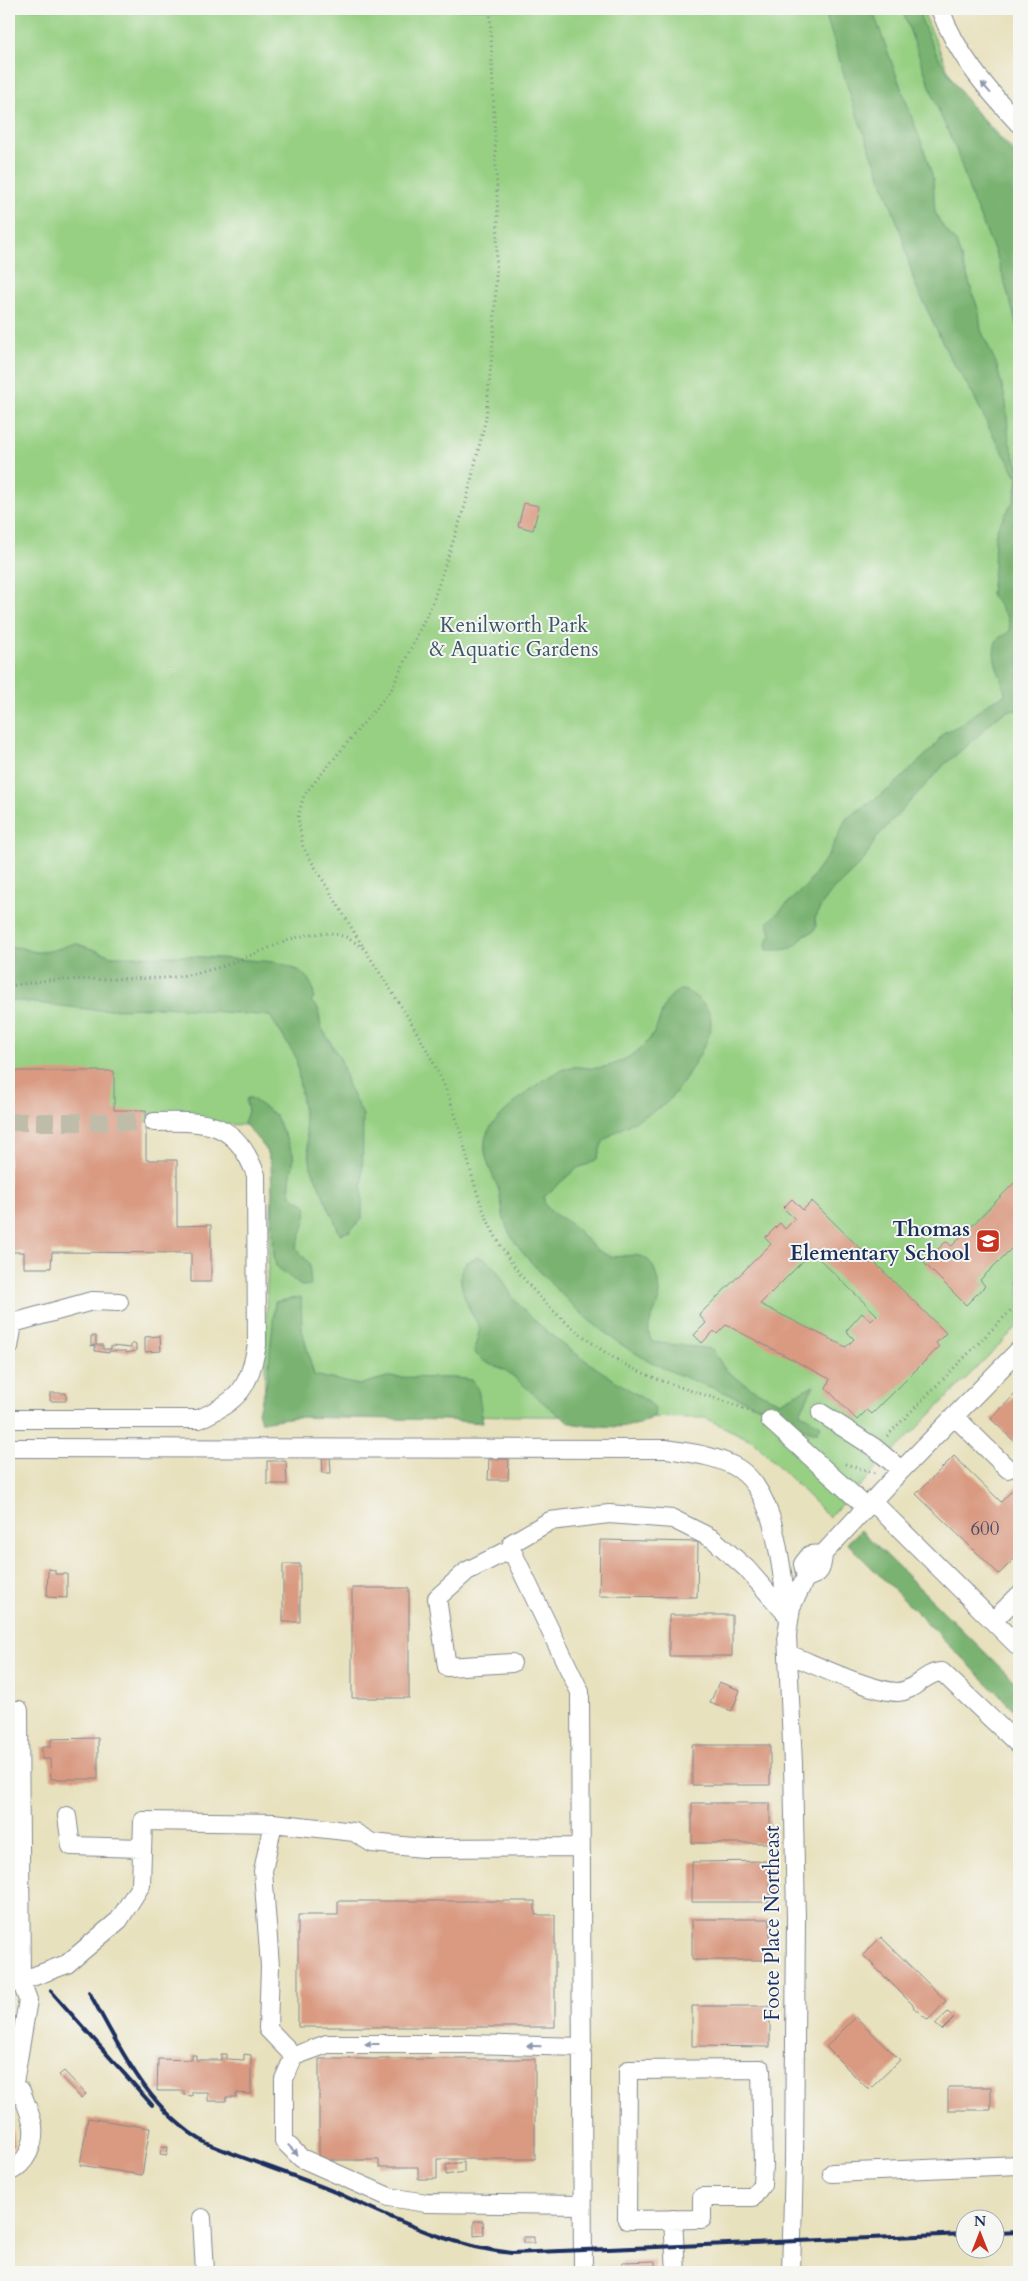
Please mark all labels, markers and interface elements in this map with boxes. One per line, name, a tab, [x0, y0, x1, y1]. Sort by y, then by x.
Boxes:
one-way arrow	[981, 82, 992, 95]
park label: Kenilworth Park & Aquatic Gardens	[430, 611, 598, 664]
place label: Thomas Elementary School	[790, 1215, 970, 1268]
school or university icon: Thomas Elementary School	[975, 1228, 1001, 1254]
house number: 600	[970, 1516, 1000, 1542]
street label: Foote Place Northeast	[758, 1825, 787, 2021]
one-way arrow	[363, 2040, 379, 2048]
one-way arrow	[526, 2042, 542, 2050]
one-way arrow	[287, 2144, 299, 2156]
north arrow	[956, 2208, 1006, 2258]
text: N	[974, 2212, 986, 2231]

